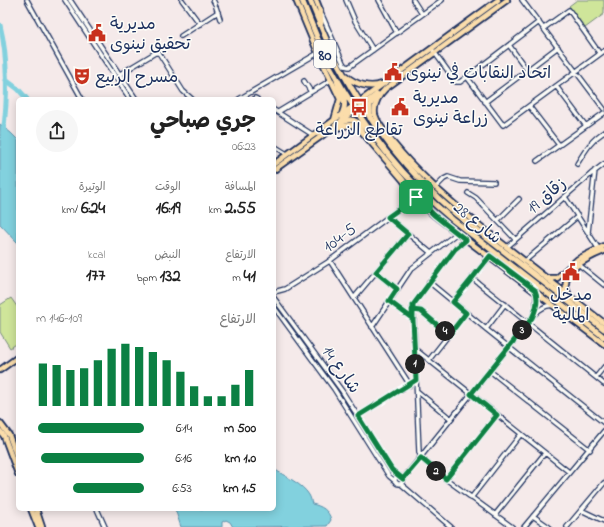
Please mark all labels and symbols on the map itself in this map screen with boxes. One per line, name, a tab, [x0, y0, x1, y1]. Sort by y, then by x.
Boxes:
place label: مديرية تحقيق نينوى	[110, 12, 191, 57]
public building icon: مديرية تحقيق نينوى	[87, 23, 107, 43]
road number: 80	[314, 40, 336, 68]
place label: اتحاد النقابات في نينوى	[406, 61, 551, 86]
public building icon: اتحاد النقابات في نينوى	[383, 62, 403, 82]
place label: مسرح الربيع	[95, 65, 178, 90]
theatre icon: مسرح الربيع	[72, 66, 92, 86]
place label: مديرية زراعة نينوى	[413, 86, 488, 131]
bus stop icon: تقاطع الزراعة	[349, 97, 369, 117]
public building icon: مديرية زراعة نينوى	[390, 97, 410, 117]
place label: تقاطع الزراعة	[316, 118, 404, 143]
street label: زقاق 19	[522, 172, 572, 220]
pin	[399, 180, 433, 214]
street label: شارع 28	[447, 196, 507, 250]
street label: 104-5	[318, 217, 362, 259]
public building icon: مدخل المالية	[561, 262, 581, 282]
place label: مدخل المالية	[550, 283, 592, 328]
pin: 3	[512, 320, 532, 340]
pin: 4	[435, 321, 455, 341]
street label: شارع 14	[315, 341, 366, 399]
pin: 1	[405, 354, 425, 374]
pin: 2	[426, 461, 446, 481]

